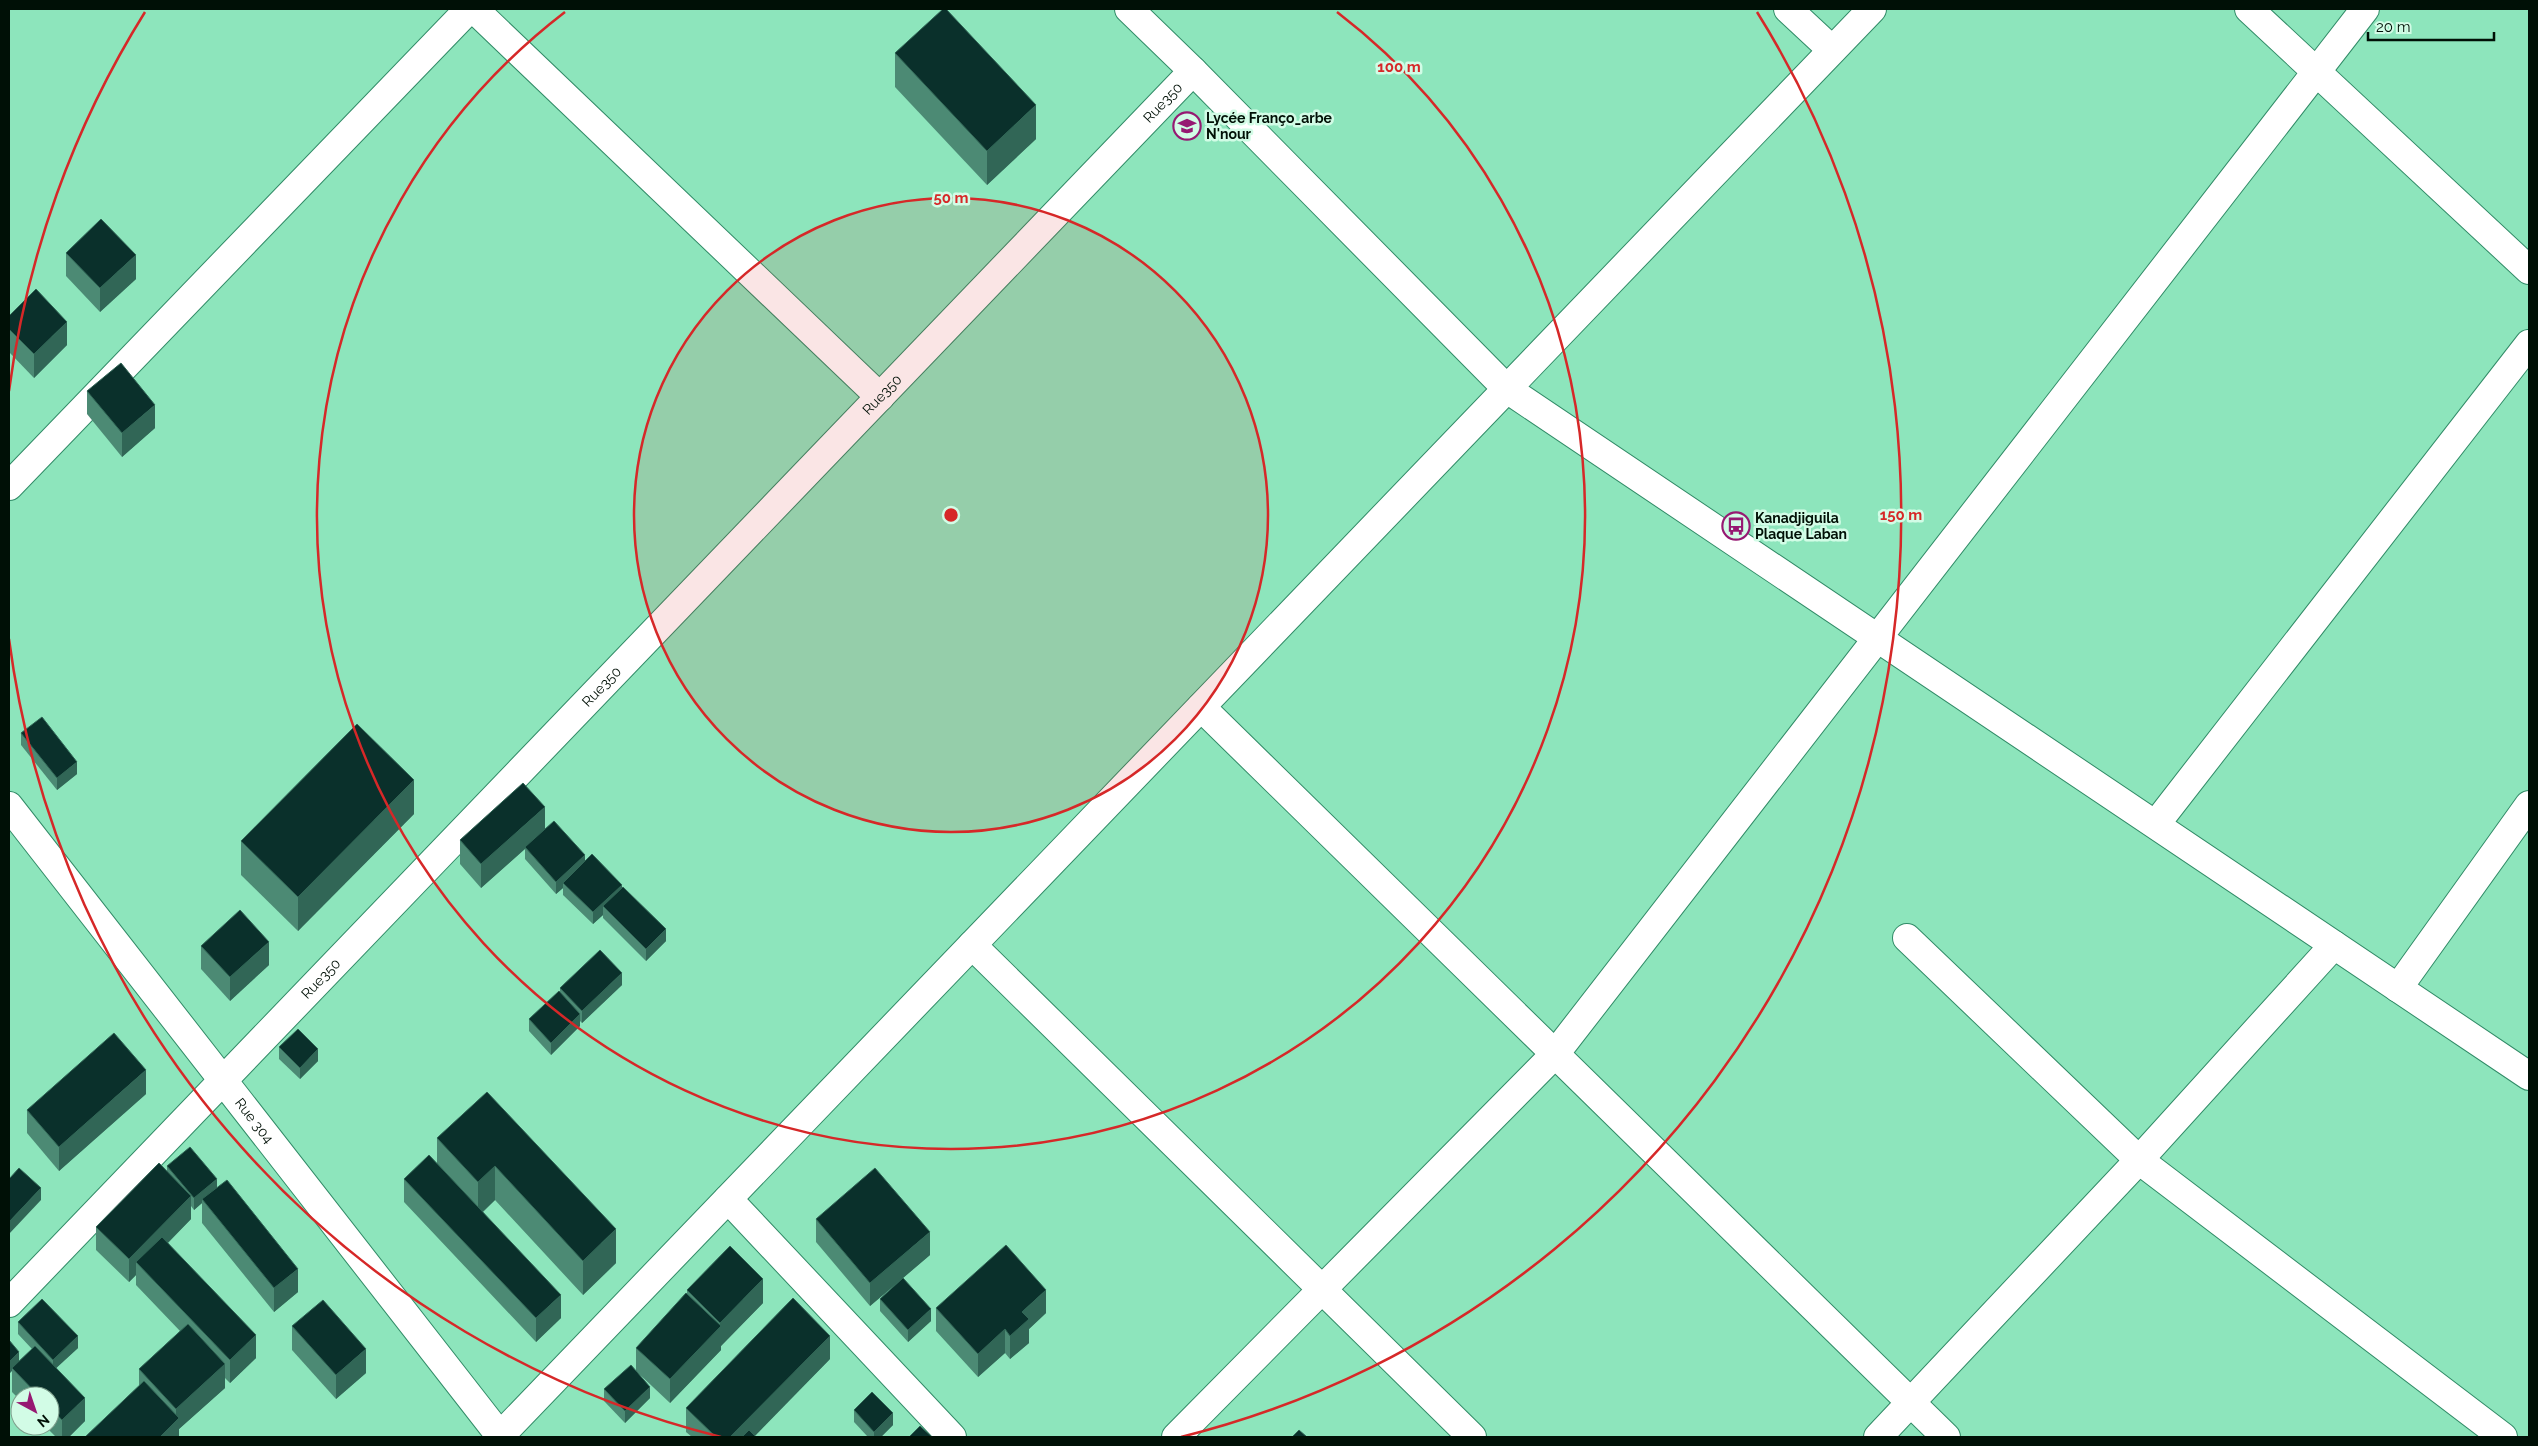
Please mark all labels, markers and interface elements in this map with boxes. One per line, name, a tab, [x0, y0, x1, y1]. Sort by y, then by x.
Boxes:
scale bar	[2368, 10, 2494, 42]
text: 20 m	[2376, 18, 2411, 36]
text: 100 m	[1377, 58, 1421, 76]
street label: Rue350	[1140, 79, 1186, 126]
place label: Lycée Franço_arbe N'nour	[1206, 110, 1333, 142]
school or university icon: Lycée Franço_arbe N'nour	[1172, 111, 1202, 141]
text: 50 m	[933, 189, 969, 207]
street label: Rue350	[859, 371, 905, 418]
centre of rings	[942, 506, 960, 524]
text: 150 m	[1880, 506, 1922, 524]
place label: Kanadjiguila Plaque Laban	[1755, 510, 1847, 542]
bus stop icon: Kanadjiguila Plaque Laban	[1721, 511, 1751, 541]
street label: Rue350	[579, 663, 624, 710]
street label: Rue350	[298, 955, 344, 1002]
street label: Rue 304	[232, 1095, 277, 1147]
north arrow	[10, 1386, 60, 1436]
text: N	[34, 1411, 53, 1431]

